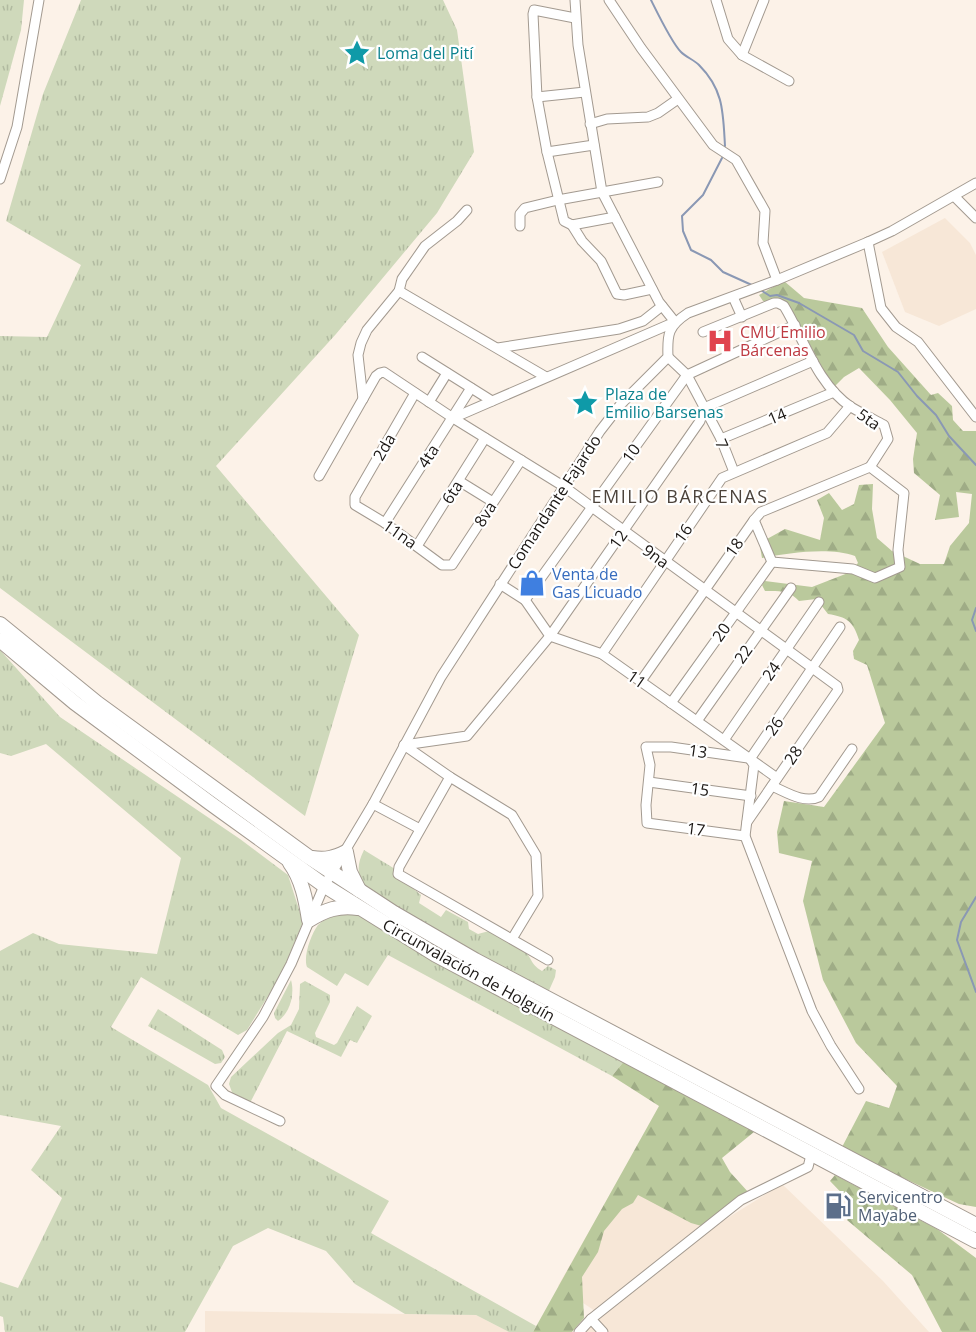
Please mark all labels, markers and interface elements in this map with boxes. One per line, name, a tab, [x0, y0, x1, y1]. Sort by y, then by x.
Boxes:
place icon: Loma del Pití	[342, 38, 372, 68]
place label: Loma del Pití	[377, 42, 474, 64]
place label: CMU Emilio Bárcenas	[740, 321, 826, 361]
hospital icon: CMU Emilio Bárcenas	[705, 326, 735, 356]
place label: Plaza de Emilio Barsenas	[605, 383, 723, 423]
place icon: Plaza de Emilio Barsenas	[570, 388, 600, 418]
street label: 14	[764, 402, 790, 430]
street label: 5ta	[853, 403, 885, 435]
street label: 2da	[368, 429, 400, 465]
street label: Comandante Fajardo	[502, 430, 606, 574]
street label: 7	[710, 435, 734, 453]
street label: 10	[617, 439, 645, 467]
street label: 4ta	[412, 440, 444, 472]
street label: 6ta	[436, 476, 468, 508]
district label: EMILIO BÁRCENAS	[591, 484, 769, 508]
street label: 8va	[469, 497, 501, 531]
street label: 11na	[379, 514, 421, 554]
street label: 16	[669, 519, 697, 547]
street label: 12	[604, 525, 632, 553]
street label: 18	[720, 533, 748, 561]
street label: 9na	[638, 539, 674, 573]
place label: Venta de Gas Licuado	[552, 563, 642, 603]
shop icon: Venta de Gas Licuado	[517, 568, 547, 598]
street label: 20	[707, 618, 735, 646]
street label: 22	[729, 640, 757, 668]
street label: 24	[757, 657, 785, 685]
street label: 11	[623, 665, 651, 693]
street label: 26	[760, 712, 788, 740]
street label: 13	[687, 739, 709, 763]
street label: 28	[779, 741, 807, 769]
street label: 15	[689, 777, 711, 801]
street label: 17	[686, 817, 706, 841]
street label: Circunvalación de Holguín	[379, 913, 559, 1027]
place label: Servicentro Mayabe	[858, 1186, 943, 1226]
fuel station icon: Servicentro Mayabe	[823, 1191, 853, 1221]

